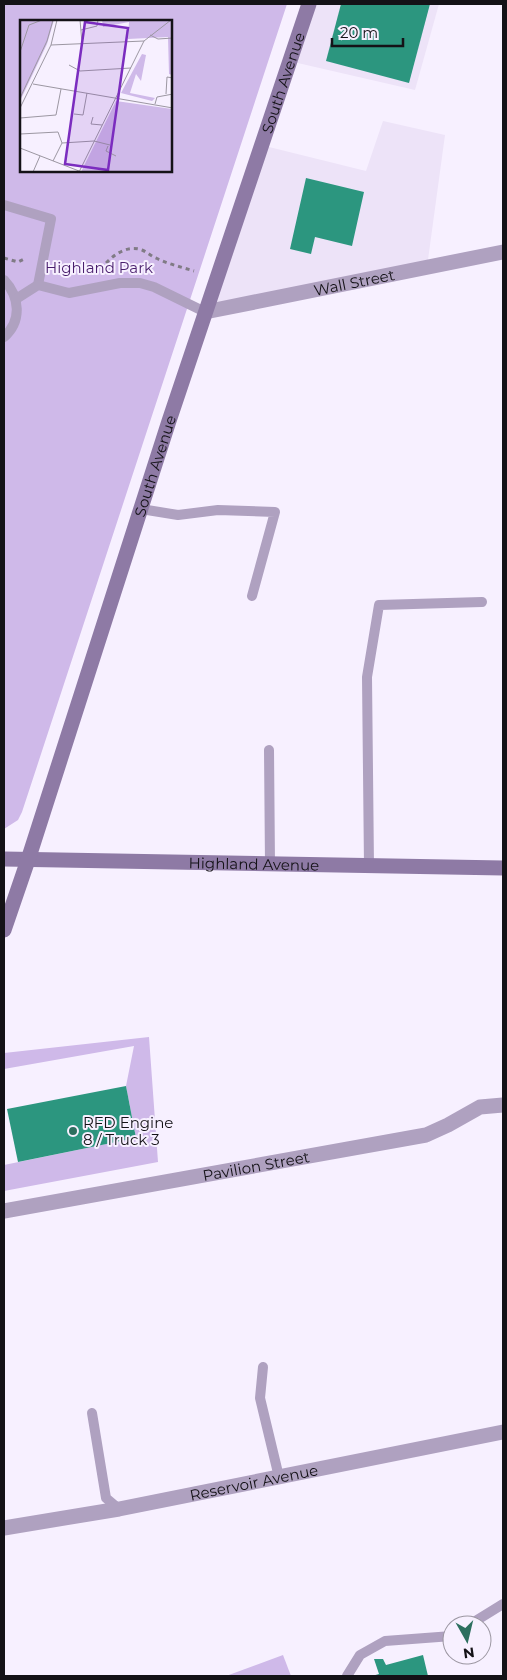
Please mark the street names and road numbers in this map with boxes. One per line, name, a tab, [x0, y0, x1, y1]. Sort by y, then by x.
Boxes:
street label: South Avenue	[257, 30, 308, 136]
street label: Wall Street	[312, 265, 396, 299]
street label: South Avenue	[129, 413, 180, 519]
street label: Highland Avenue	[189, 853, 319, 874]
street label: Pavilion Street	[201, 1147, 311, 1185]
street label: Reservoir Avenue	[188, 1460, 320, 1504]

